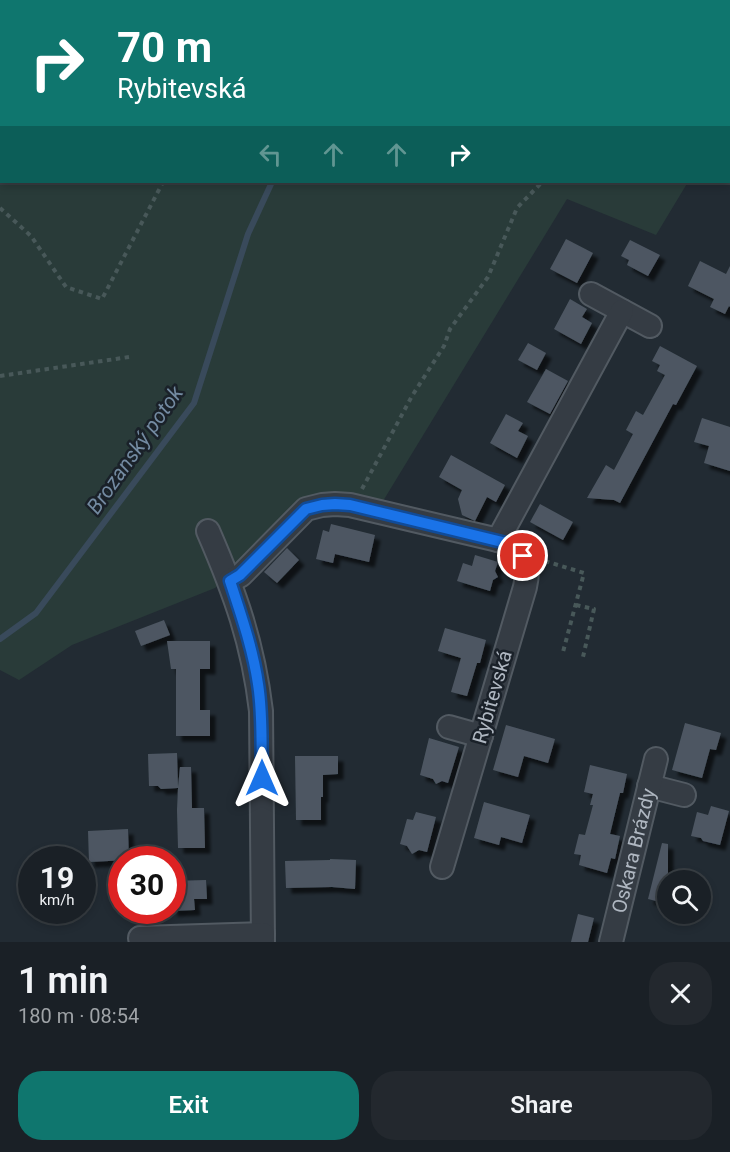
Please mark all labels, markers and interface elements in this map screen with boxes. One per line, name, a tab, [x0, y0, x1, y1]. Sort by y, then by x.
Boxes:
text: 70 m	[117, 23, 212, 72]
icon: right	[18, 24, 96, 102]
text: Rybitevská	[117, 73, 247, 105]
icon: left	[254, 138, 287, 171]
icon: ahead	[317, 138, 350, 171]
icon: ahead	[380, 138, 413, 171]
icon: right	[443, 138, 476, 171]
water label: Brozanský potok	[82, 381, 188, 518]
pin	[497, 530, 548, 581]
icon: arrive	[506, 539, 539, 572]
street label: Rybitevská	[467, 648, 517, 746]
position arrow	[230, 746, 294, 810]
street label: Oskara Brázdy	[607, 785, 660, 916]
speed limit sign: 30	[108, 846, 186, 924]
text: 19	[40, 860, 74, 895]
map controls	[657, 870, 711, 924]
button: search	[657, 870, 711, 924]
text: km/h	[39, 891, 75, 909]
text: 1 min	[18, 960, 108, 1002]
button: close	[649, 962, 712, 1025]
text: 180 m · 08:54	[18, 1004, 139, 1028]
button: Exit	[18, 1071, 359, 1140]
button: Share	[371, 1071, 712, 1140]

